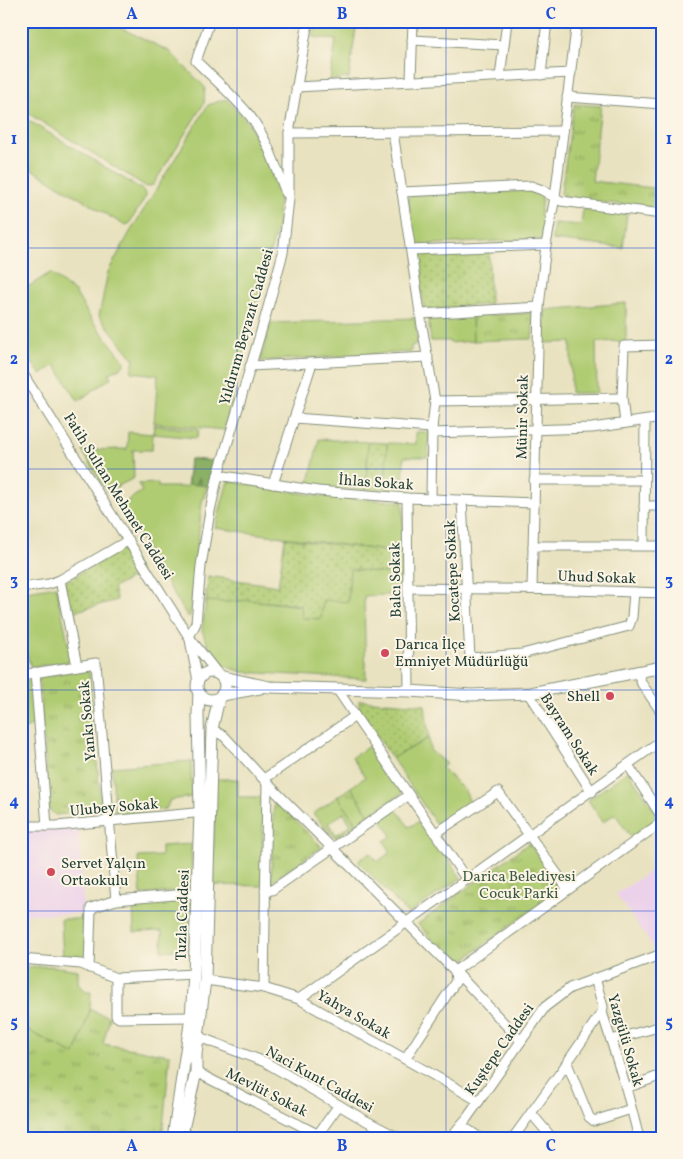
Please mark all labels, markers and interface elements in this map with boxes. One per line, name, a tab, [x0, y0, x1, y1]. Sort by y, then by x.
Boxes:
text: A	[126, 4, 138, 26]
text: B	[337, 4, 348, 26]
text: C	[546, 4, 556, 26]
text: 1	[11, 129, 17, 151]
text: 1	[666, 129, 672, 151]
street label: Yıldırım Beyazıt Caddesi	[215, 247, 280, 408]
text: 2	[10, 349, 18, 371]
text: 2	[665, 349, 673, 371]
street label: Münir Sokak	[512, 374, 535, 460]
street label: Fatih Sultan Mehmet Caddesi	[58, 409, 178, 584]
street label: İhlas Sokak	[337, 470, 414, 497]
street label: Kocatepe Sokak	[440, 519, 467, 623]
street label: Balcı Sokak	[385, 542, 408, 618]
street label: Uhud Sokak	[557, 567, 637, 590]
text: 3	[10, 570, 18, 592]
text: 3	[665, 570, 673, 592]
place label: Darıca İlçe Emniyet Müdürlüğü	[395, 635, 529, 673]
marker: Darıca İlçe Emniyet Müdürlüğü	[379, 647, 391, 659]
street label: Yankı Sokak	[75, 680, 102, 762]
place label: Shell	[567, 687, 600, 708]
street label: Bayram Sokak	[534, 689, 603, 780]
marker: Shell	[604, 690, 616, 702]
text: 4	[9, 791, 19, 813]
text: 4	[664, 791, 674, 813]
street label: Ulubey Sokak	[69, 794, 159, 823]
place label: Servet Yalçın Ortaokulu	[61, 854, 146, 892]
marker: Servet Yalçın Ortaokulu	[45, 866, 57, 878]
park label: Darica Belediyesi Cocuk Parki	[462, 867, 576, 905]
street label: Tuzla Caddesi	[171, 869, 196, 961]
street label: Yahya Sokak	[312, 986, 394, 1045]
street label: Yazgülü Sokak	[601, 992, 648, 1089]
street label: Kuştepe Caddesi	[461, 1000, 540, 1100]
text: 5	[10, 1012, 18, 1034]
text: 5	[665, 1012, 673, 1034]
street label: Naci Kunt Caddesi	[261, 1042, 377, 1119]
street label: Mevlüt Sokak	[222, 1064, 311, 1123]
text: A	[126, 1136, 138, 1158]
text: B	[337, 1136, 348, 1158]
text: C	[546, 1136, 556, 1158]

